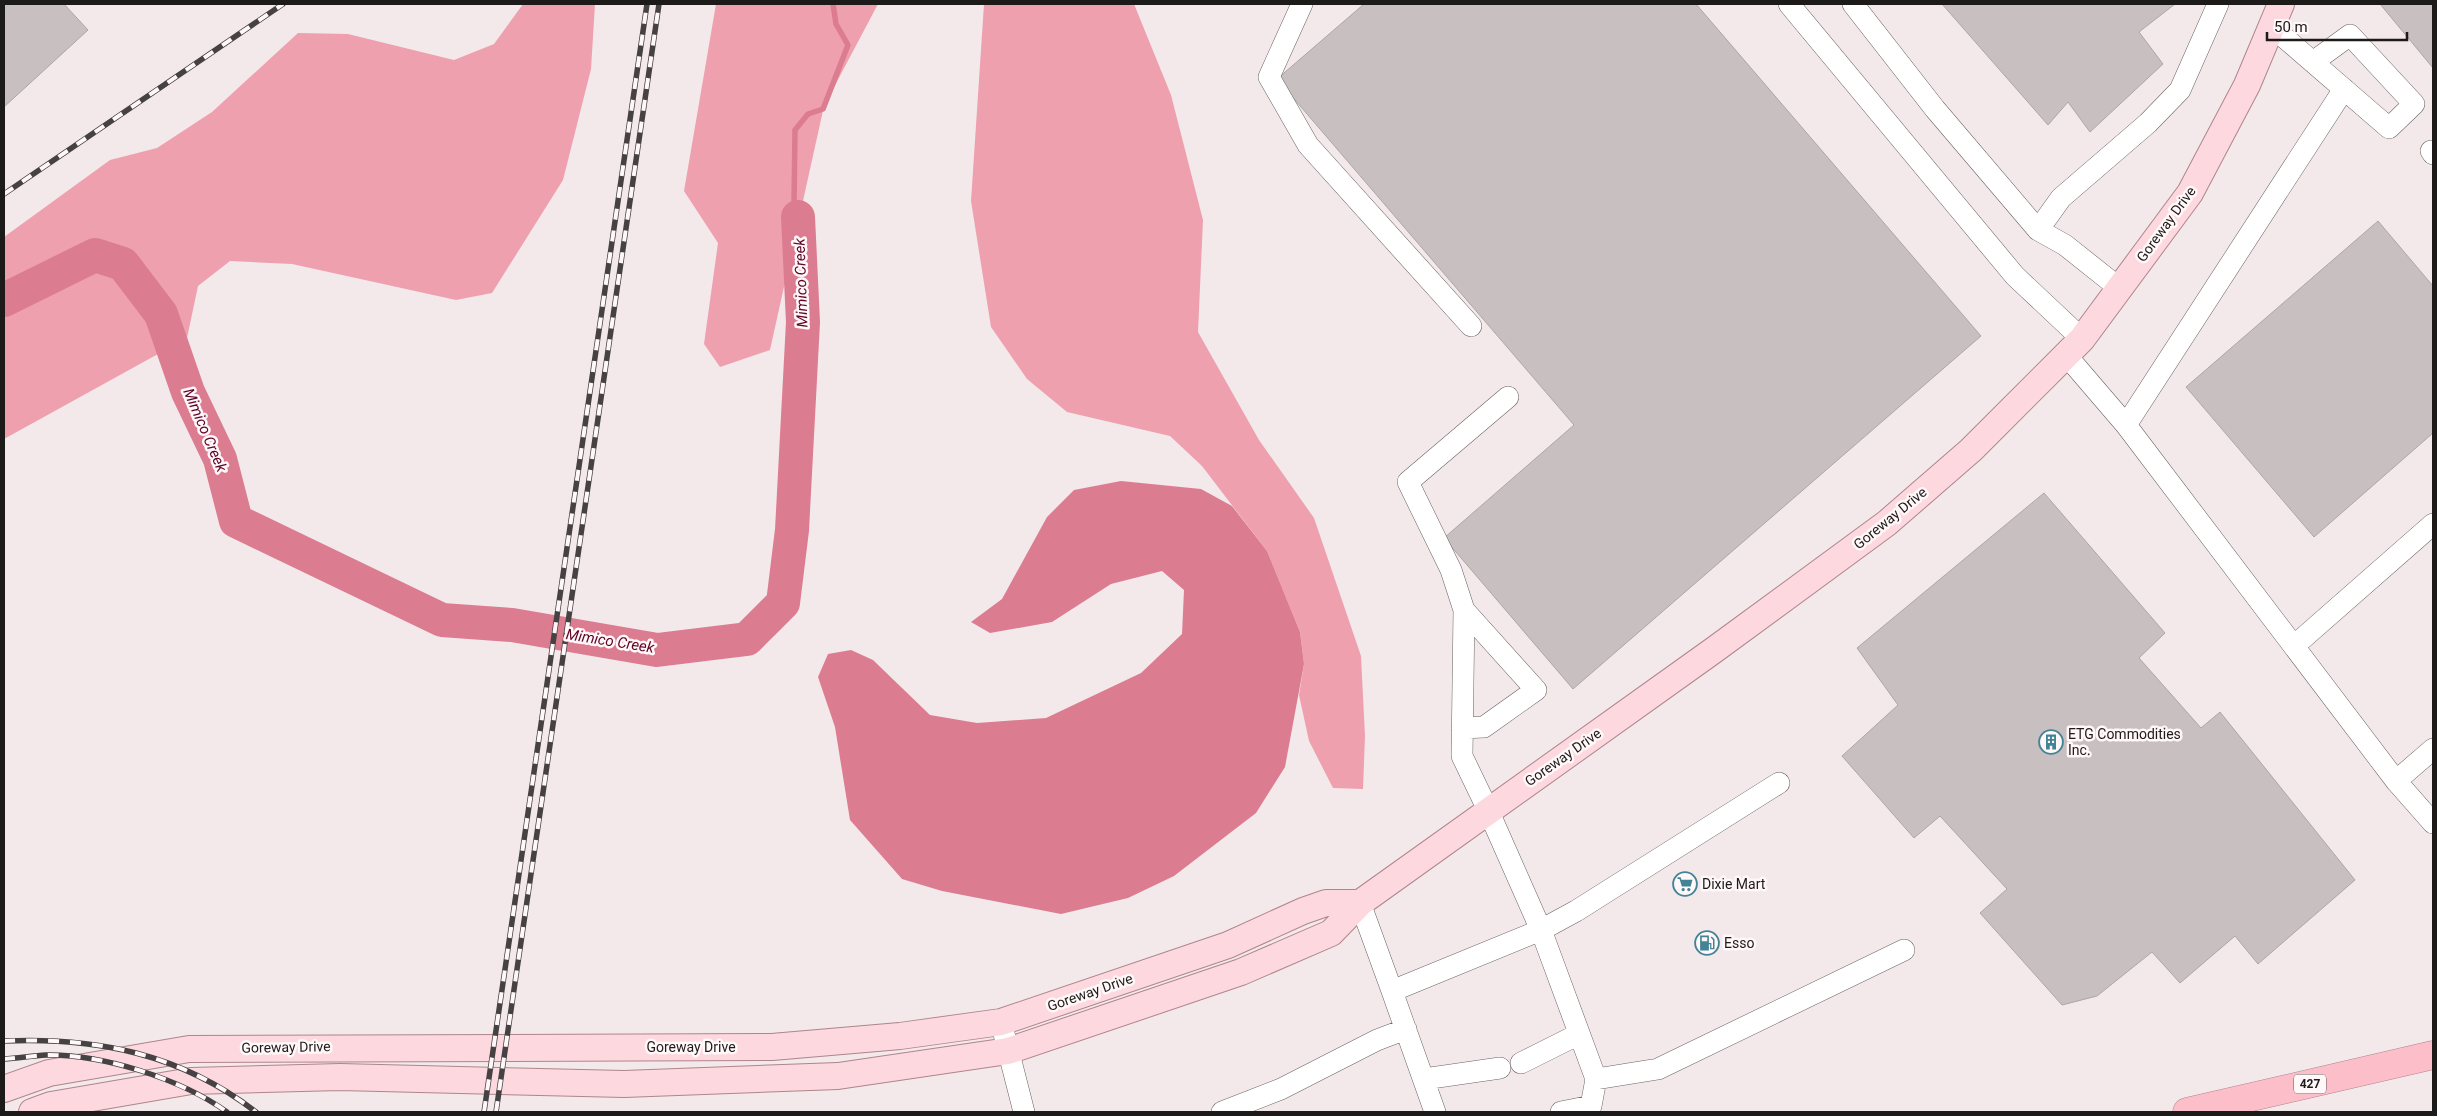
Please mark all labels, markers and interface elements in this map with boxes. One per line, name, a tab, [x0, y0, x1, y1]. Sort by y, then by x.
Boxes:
scale bar	[2267, 10, 2407, 42]
text: 50 m	[2274, 18, 2308, 36]
street label: Goreway Drive	[2133, 183, 2199, 265]
water label: Mimico Creek	[790, 237, 812, 328]
water label: Mimico Creek	[179, 385, 231, 475]
street label: Goreway Drive	[1850, 484, 1930, 552]
water label: Mimico Creek	[565, 625, 656, 657]
street label: Goreway Drive	[1522, 725, 1604, 789]
place label: ETG Commodities Inc.	[2068, 726, 2181, 758]
building icon: ETG Commodities Inc.	[2038, 729, 2064, 755]
supermarket icon: Dixie Mart	[1672, 871, 1698, 897]
place label: Dixie Mart	[1702, 876, 1766, 892]
fuel station icon: Esso	[1694, 930, 1720, 956]
place label: Esso	[1724, 935, 1754, 951]
street label: Goreway Drive	[1045, 970, 1135, 1014]
street label: Goreway Drive	[241, 1038, 331, 1056]
street label: Goreway Drive	[646, 1039, 736, 1055]
road number: 427	[2294, 1074, 2326, 1094]

